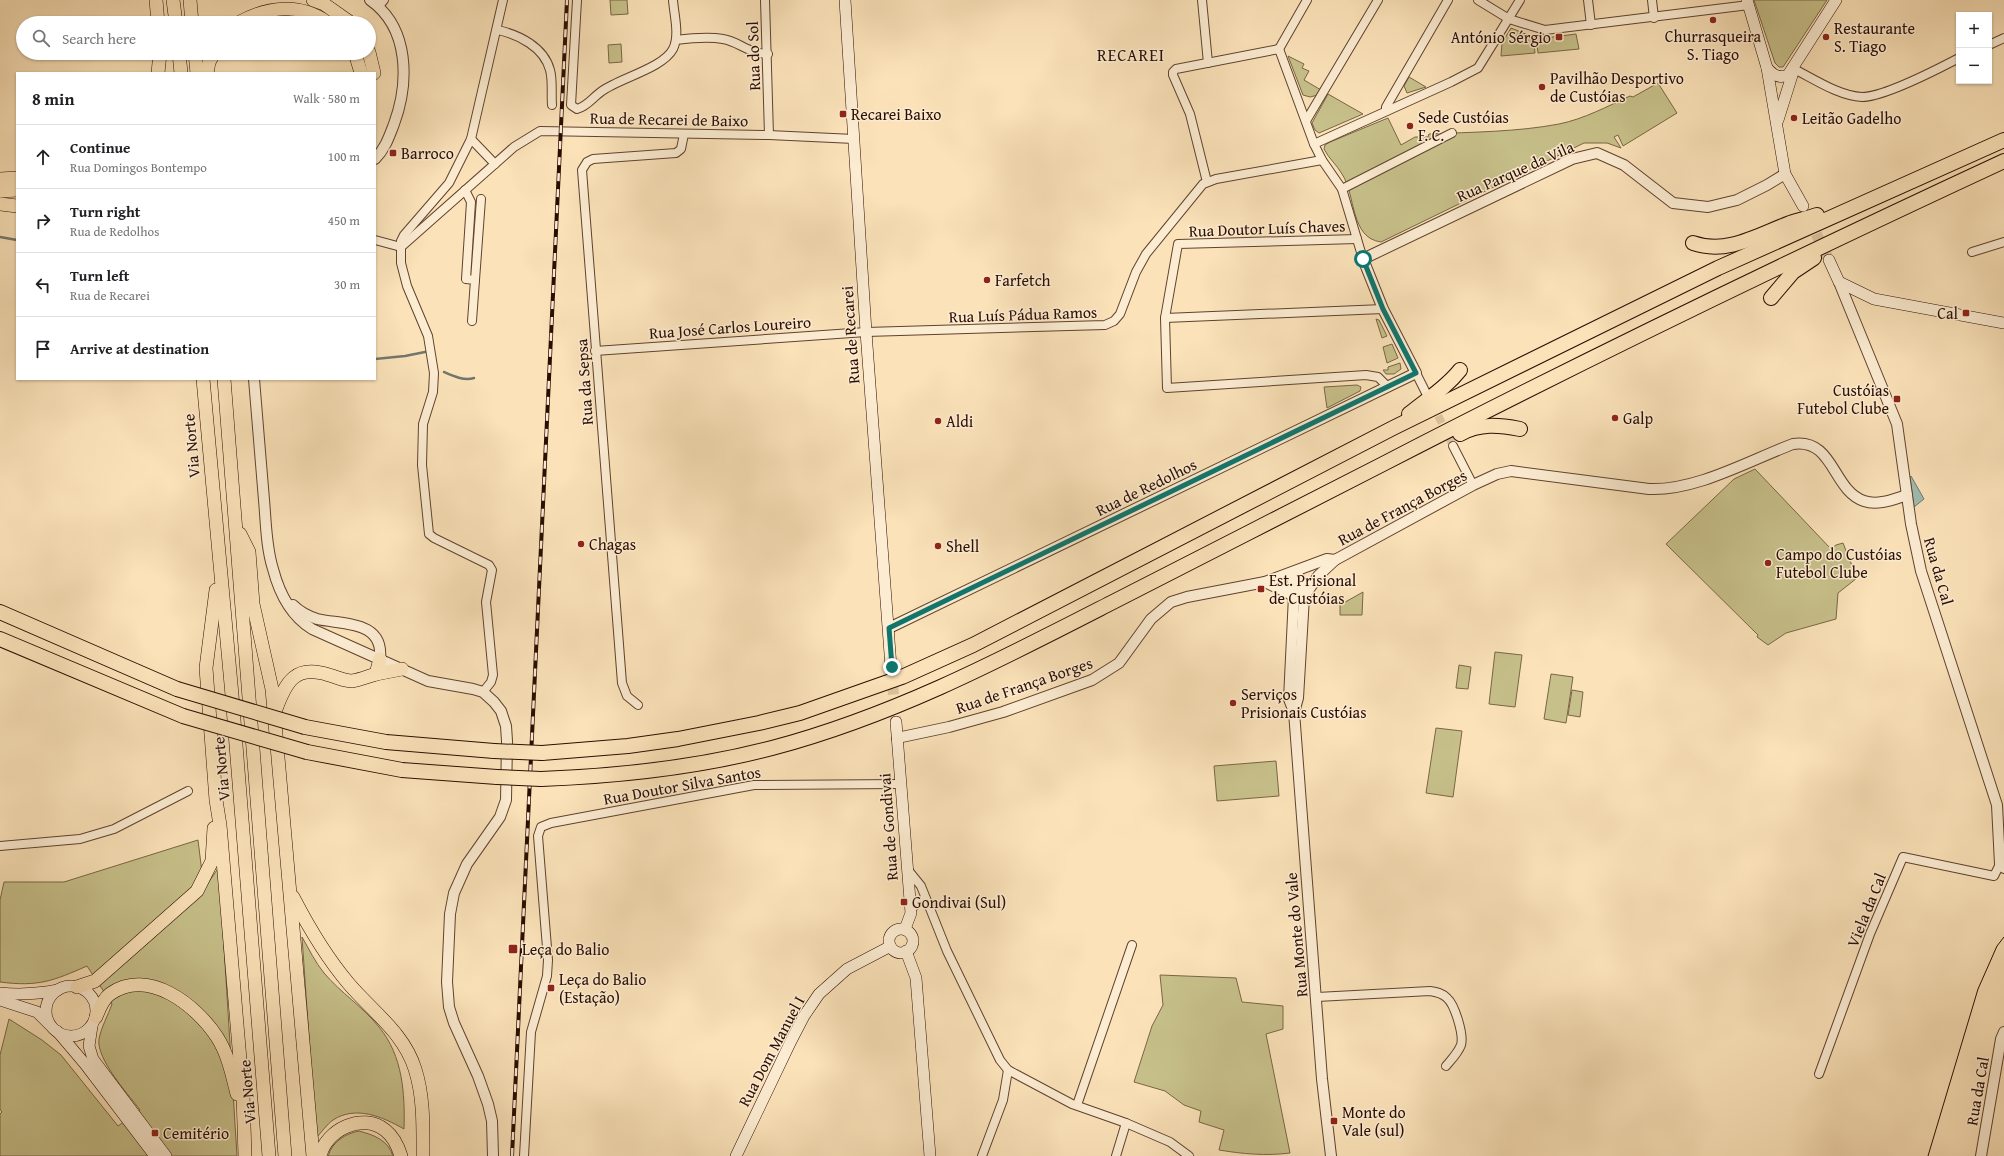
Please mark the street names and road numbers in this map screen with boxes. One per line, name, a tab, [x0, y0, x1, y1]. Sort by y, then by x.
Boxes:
street label: Rua do Sol	[740, 20, 766, 91]
street label: Rua de Recarei de Baixo	[590, 106, 748, 132]
street label: Rua Parque da Vila	[1452, 134, 1578, 208]
street label: Rua Doutor Luís Chaves	[1188, 213, 1346, 243]
street label: Rua de Recarei	[835, 285, 865, 385]
street label: Rua Luís Pádua Ramos	[948, 299, 1098, 329]
street label: Rua José Carlos Loureiro	[648, 309, 812, 345]
street label: Rua da Sepsa	[569, 338, 599, 426]
street label: Via Norte	[176, 413, 206, 479]
street label: Rua de Redolhos	[1091, 452, 1201, 522]
street label: Rua de França Borges	[1333, 463, 1471, 551]
street label: Rua da Cal	[1918, 534, 1960, 608]
street label: Rua de França Borges	[952, 650, 1096, 720]
street label: Via Norte	[206, 736, 236, 802]
street label: Rua Doutor Silva Santos	[601, 759, 763, 811]
street label: Rua de Gondivai	[872, 772, 904, 882]
street label: Viela da Cal	[1840, 869, 1892, 951]
street label: Rua Monte do Vale	[1279, 872, 1313, 998]
street label: Rua Dom Manuel I	[732, 991, 810, 1111]
street label: Rua da Cal	[1959, 1054, 1995, 1127]
street label: Via Norte	[232, 1059, 262, 1125]

